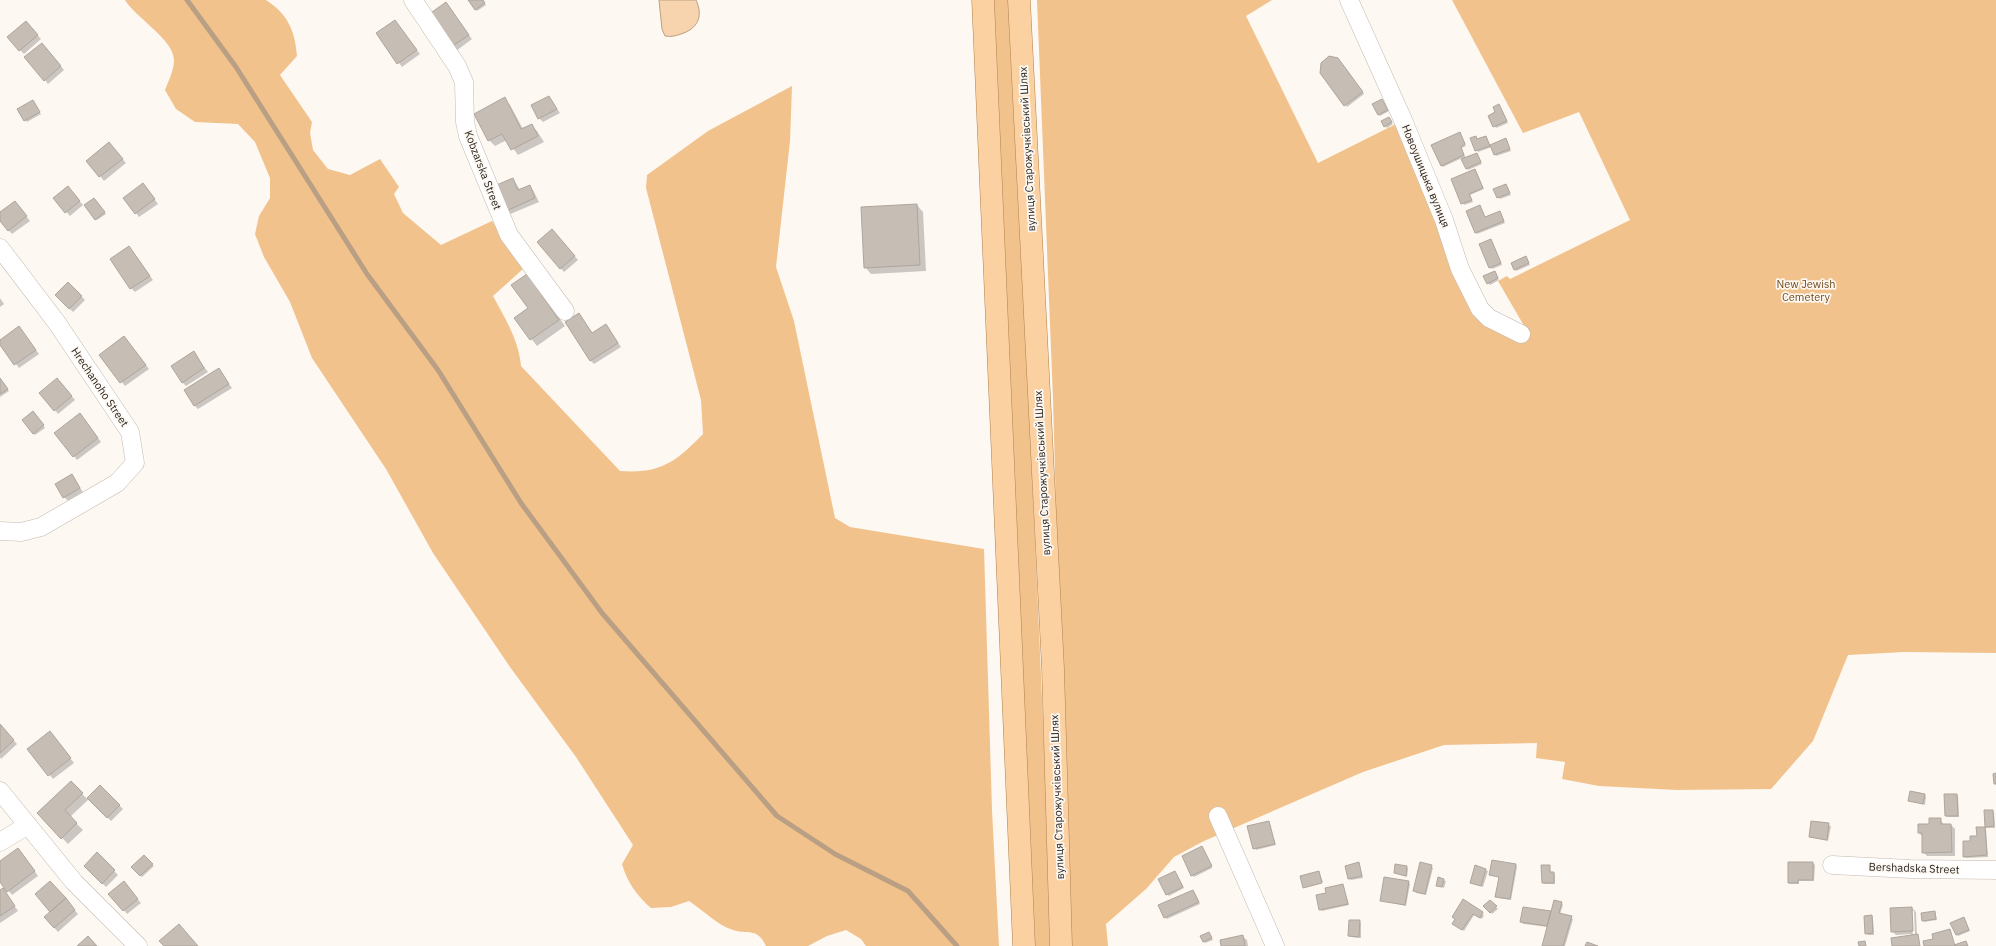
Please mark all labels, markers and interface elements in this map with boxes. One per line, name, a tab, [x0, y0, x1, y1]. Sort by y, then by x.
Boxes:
street label: вулиця Старожучківський Шлях	[1016, 66, 1038, 232]
street label: Новоушицька вулиця	[1399, 122, 1453, 230]
street label: Kobzarska Street	[461, 128, 505, 212]
park label: New Jewish Cemetery	[1776, 277, 1836, 304]
street label: Hrechanoho Street	[68, 345, 132, 430]
street label: вулиця Старожучківський Шлях	[1031, 390, 1053, 556]
street label: вулиця Старожучківський Шлях	[1047, 714, 1067, 880]
street label: Bershadska Street	[1868, 859, 1960, 877]

